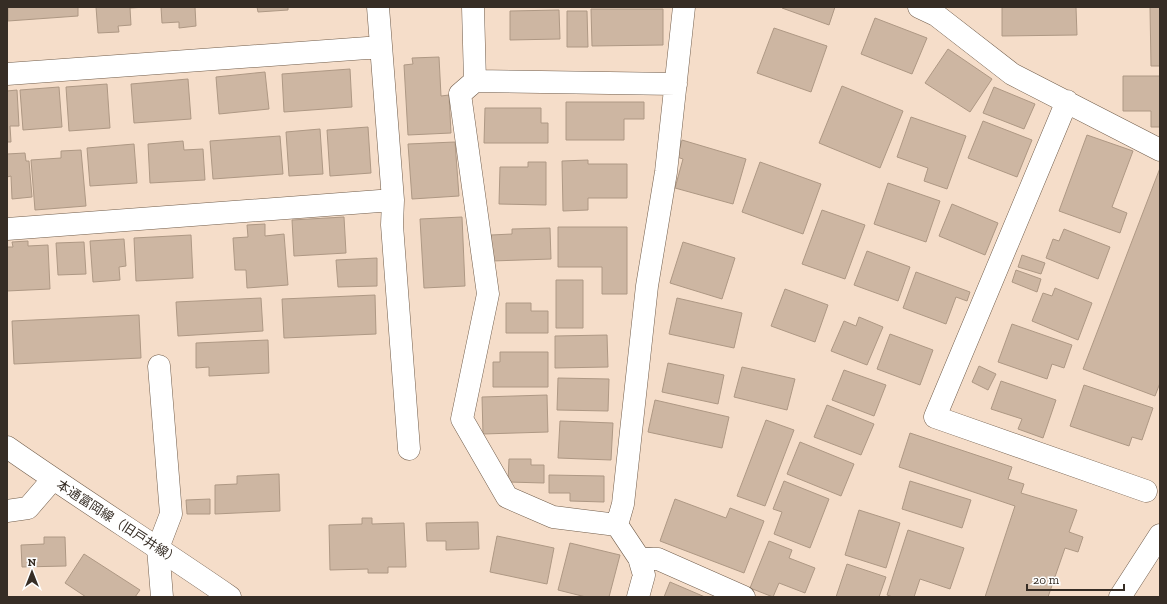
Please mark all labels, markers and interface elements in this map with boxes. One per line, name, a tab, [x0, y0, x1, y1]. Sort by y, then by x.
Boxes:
street label: 本通富岡線（旧戸井線）	[54, 477, 182, 567]
north arrow	[12, 552, 52, 592]
text: N	[28, 556, 37, 569]
scale bar	[1027, 566, 1124, 592]
text: 20 m	[1033, 573, 1060, 587]

